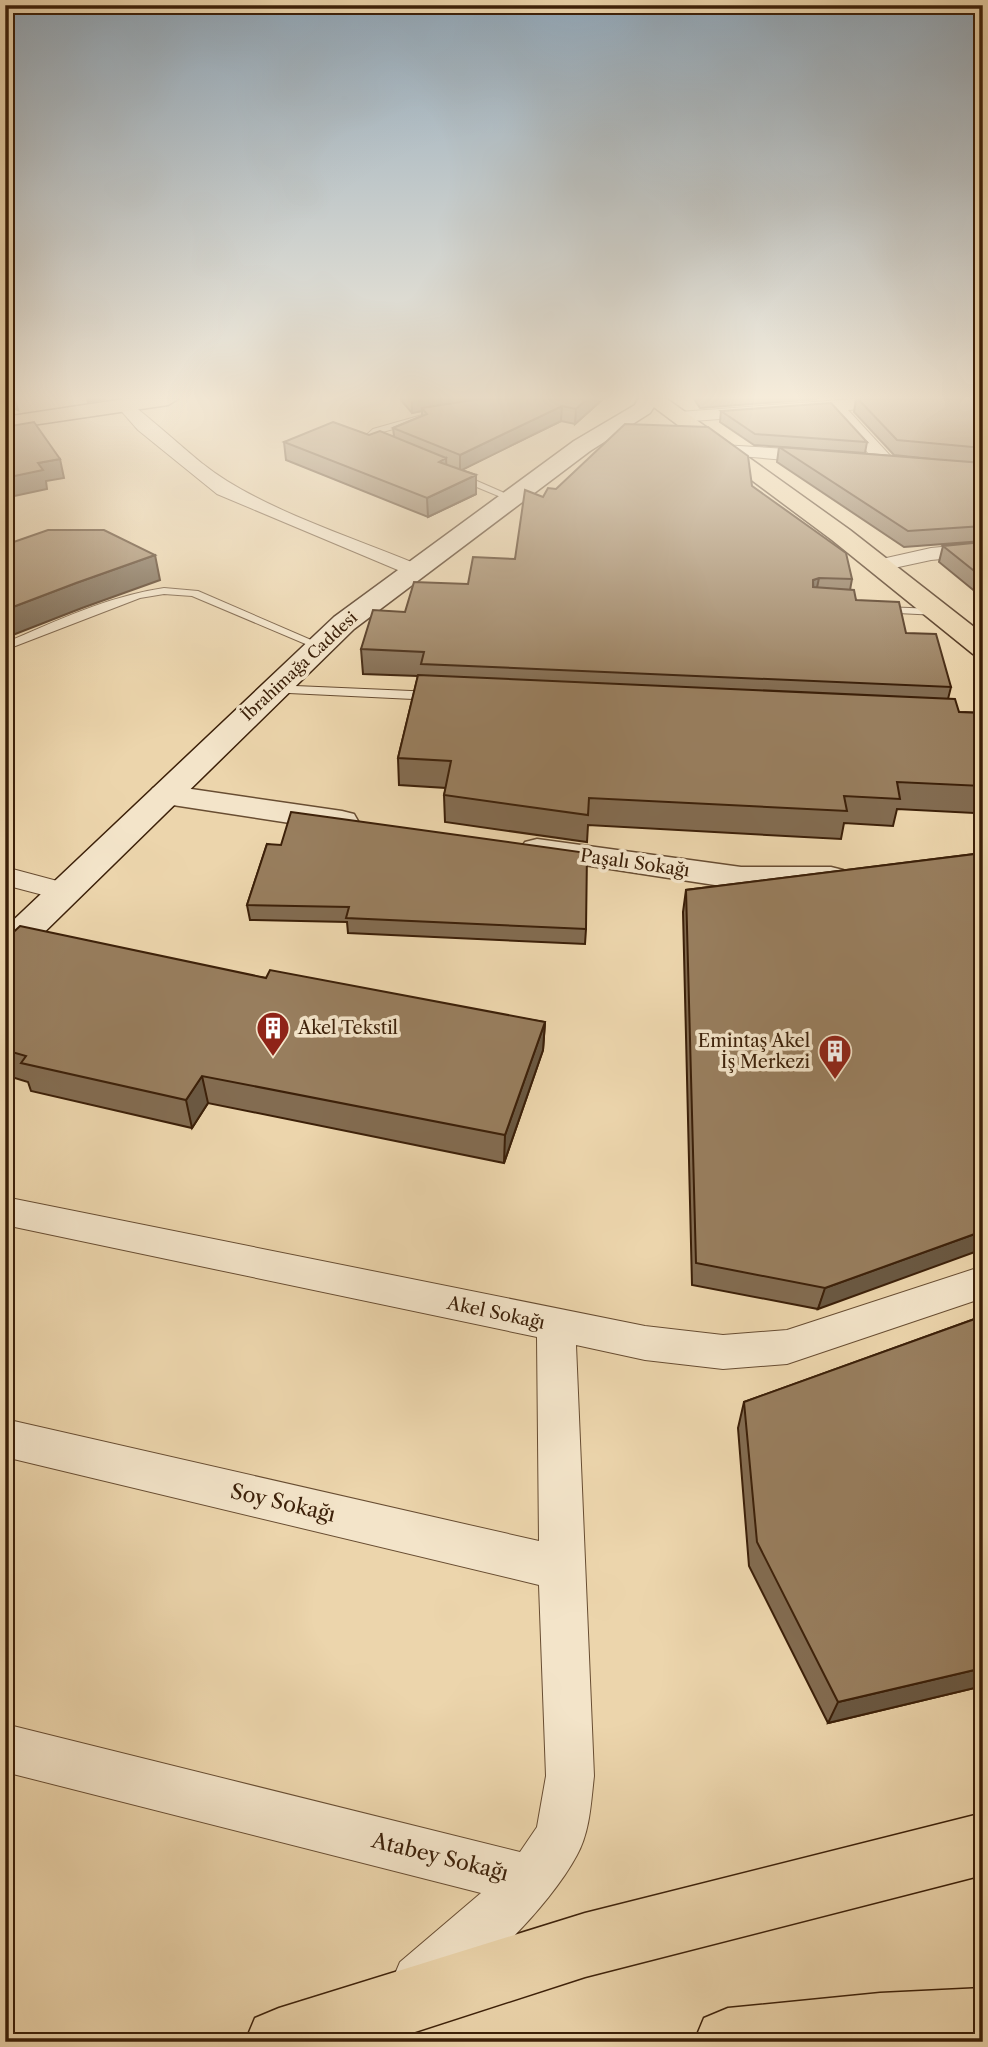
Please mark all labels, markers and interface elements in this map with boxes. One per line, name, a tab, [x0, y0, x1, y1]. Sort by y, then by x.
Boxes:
street label: İbrahimağa Caddesi	[237, 607, 361, 725]
street label: Paşalı Sokağı	[579, 844, 692, 882]
building icon: Akel Tekstil	[254, 1009, 292, 1058]
place label: Akel Tekstil	[297, 1017, 398, 1039]
place label: Emintaş Akel İş Merkezi	[698, 1030, 811, 1073]
building icon: Emintaş Akel İş Merkezi	[816, 1032, 854, 1081]
street label: Akel Sokağı	[444, 1292, 547, 1334]
street label: Soy Sokağı	[228, 1478, 338, 1527]
street label: Atabey Sokağı	[368, 1827, 511, 1886]

